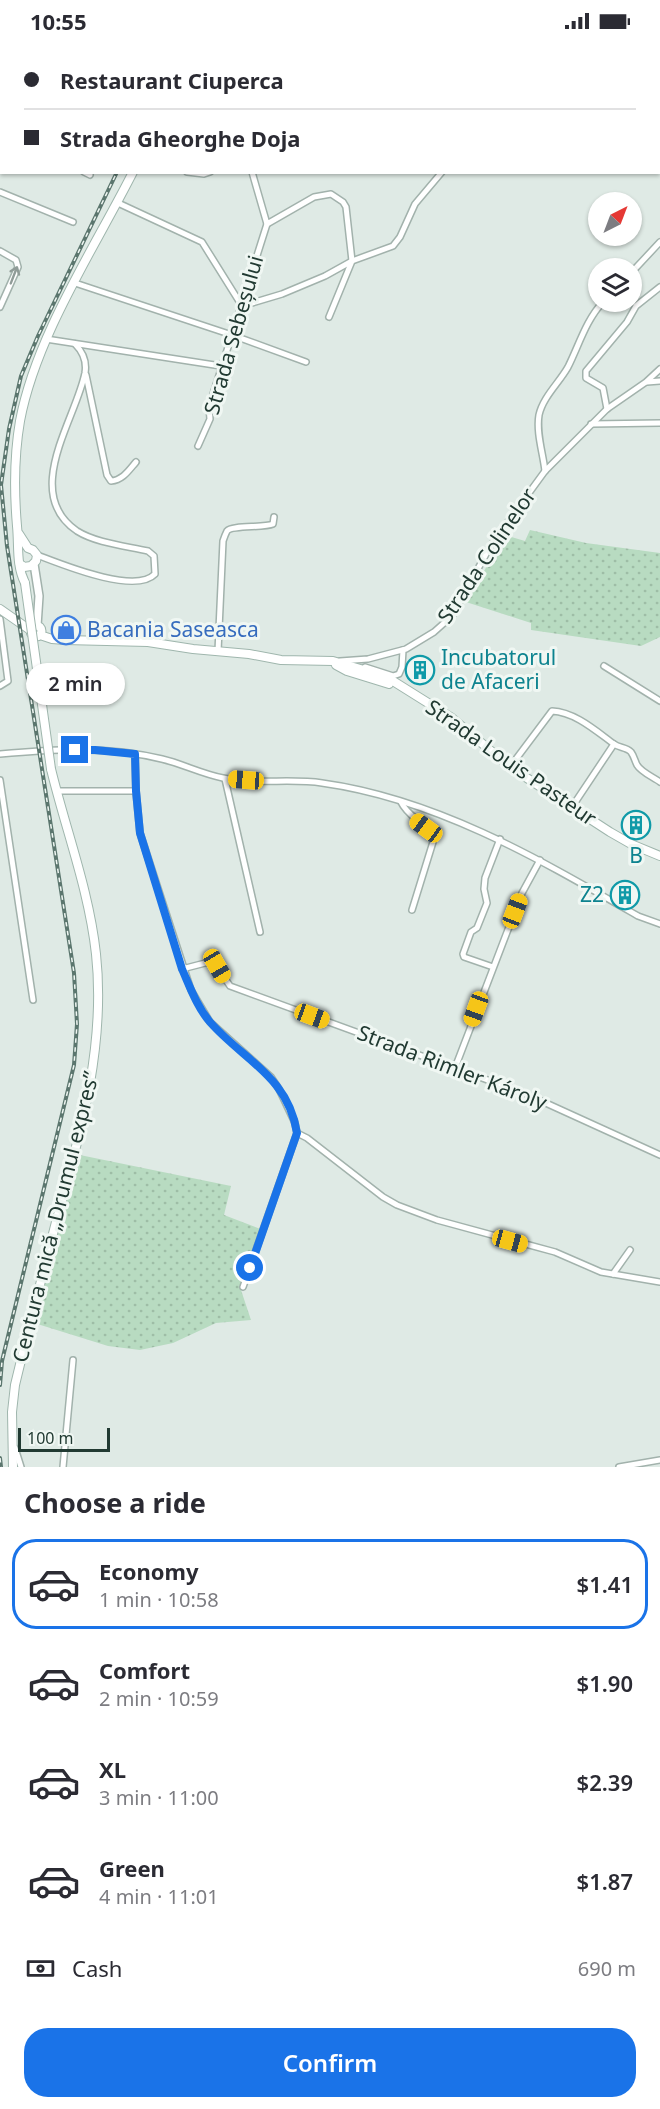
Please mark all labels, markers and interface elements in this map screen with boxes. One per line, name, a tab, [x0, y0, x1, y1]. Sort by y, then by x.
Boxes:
text: 10:55	[30, 6, 87, 36]
text: Restaurant Ciuperca	[60, 65, 284, 95]
text: Strada Gheorghe Doja	[60, 123, 300, 153]
north arrow	[588, 192, 642, 246]
map controls	[588, 192, 642, 312]
street label: Strada Sebeșului	[197, 252, 269, 418]
button: layers	[588, 258, 642, 312]
one-way arrow	[9, 266, 20, 285]
street label: Strada Colinelor	[430, 482, 542, 629]
shop icon: Bacania Saseasca	[50, 614, 82, 646]
place label: Bacania Saseasca	[87, 615, 259, 643]
place label: Incubatorul de Afaceri	[441, 643, 556, 695]
building icon: Incubatorul de Afaceri	[404, 654, 436, 686]
callout: 2 min	[26, 663, 124, 705]
text: 2 min	[48, 670, 103, 697]
street label: Strada Louis Pasteur	[421, 693, 603, 832]
route end	[61, 736, 88, 763]
car	[227, 770, 265, 790]
building icon: B	[620, 809, 652, 841]
car	[406, 810, 446, 846]
place label: B	[629, 841, 643, 869]
building icon: Z2	[609, 879, 641, 911]
place label: Z2	[580, 880, 604, 908]
car	[500, 891, 530, 931]
car	[200, 946, 234, 986]
car	[461, 989, 491, 1029]
car	[292, 1001, 332, 1031]
street label: Strada Rimler Károly	[354, 1018, 551, 1116]
street label: Centura mică „Drumul expres”	[5, 1068, 105, 1365]
car	[490, 1228, 530, 1254]
route start	[236, 1254, 263, 1281]
scale bar	[18, 1425, 110, 1452]
text: 100 m	[27, 1427, 74, 1449]
text: Choose a ride	[24, 1484, 206, 1521]
text: Economy	[99, 1556, 198, 1586]
icon: car	[27, 1557, 81, 1611]
text: $1.41	[577, 1569, 633, 1599]
text: 1 min · 10:58	[99, 1586, 219, 1613]
text: Comfort	[99, 1655, 190, 1685]
icon: car	[27, 1656, 81, 1710]
text: $1.90	[577, 1668, 633, 1698]
text: 2 min · 10:59	[99, 1685, 219, 1712]
text: XL	[99, 1754, 126, 1784]
icon: car	[27, 1755, 81, 1809]
text: $2.39	[577, 1767, 633, 1797]
text: 3 min · 11:00	[99, 1784, 219, 1811]
text: Green	[99, 1853, 165, 1883]
icon: car	[27, 1854, 81, 1908]
text: $1.87	[577, 1866, 633, 1896]
text: 4 min · 11:01	[99, 1883, 219, 1910]
icon: cash	[24, 1952, 57, 1985]
text: Cash	[72, 1953, 122, 1983]
text: 690 m	[578, 1955, 636, 1982]
button: Confirm	[24, 2028, 636, 2097]

